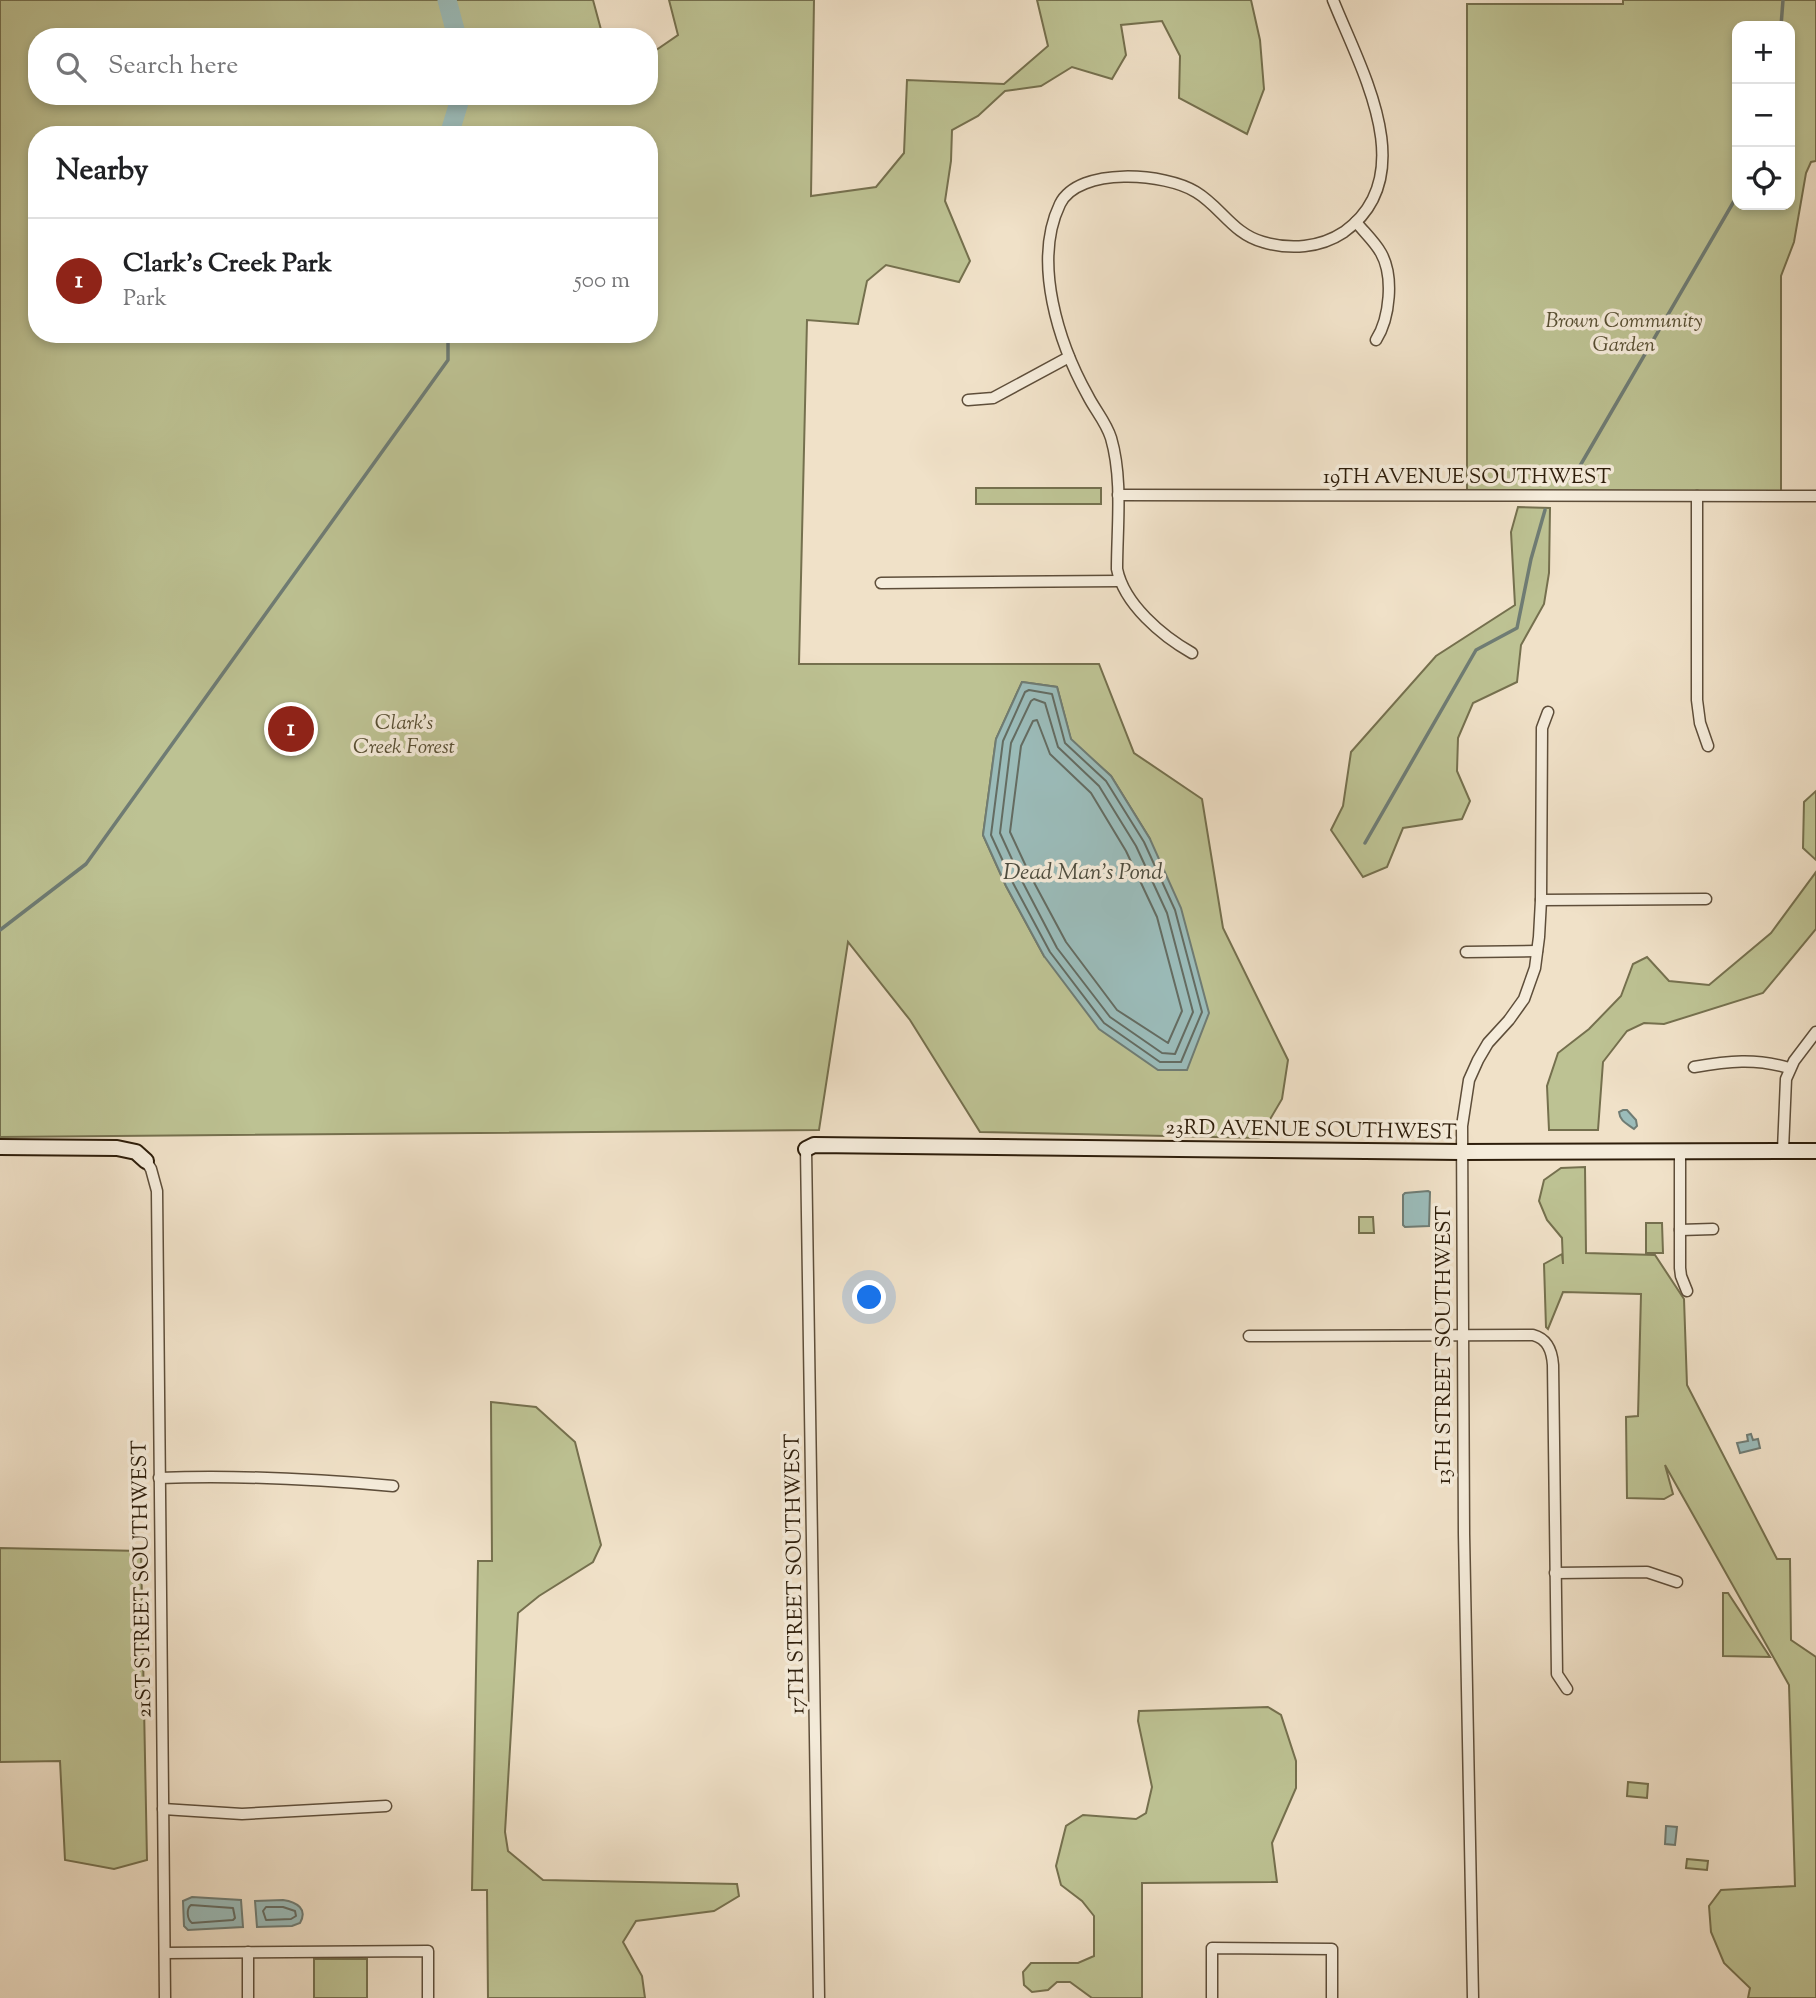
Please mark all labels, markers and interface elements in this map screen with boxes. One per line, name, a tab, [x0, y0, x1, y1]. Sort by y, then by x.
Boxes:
map controls	[1732, 21, 1795, 210]
button: +	[1732, 21, 1795, 84]
search box	[28, 28, 658, 105]
icon: search	[52, 48, 90, 86]
text: Search here	[108, 48, 238, 85]
button: −	[1732, 84, 1795, 147]
button: locate	[1732, 147, 1795, 210]
text: Nearby	[56, 150, 148, 193]
text: Clark's Creek Park	[123, 246, 332, 283]
text: 1	[75, 265, 83, 298]
text: 500 m	[574, 265, 630, 298]
text: Park	[123, 283, 167, 316]
park label: Brown Community Garden	[1546, 307, 1702, 361]
street label: 19TH AVENUE SOUTHWEST	[1323, 463, 1611, 493]
pin: 1	[268, 703, 314, 755]
park label: Clark's Creek Forest	[353, 709, 455, 763]
water label: Dead Man's Pond	[1003, 857, 1164, 890]
street label: 23RD AVENUE SOUTHWEST	[1165, 1113, 1457, 1149]
street label: 13TH STREET SOUTHWEST	[1430, 1205, 1460, 1484]
your location	[852, 1280, 886, 1314]
street label: 17TH STREET SOUTHWEST	[779, 1433, 813, 1715]
street label: 21ST STREET SOUTHWEST	[126, 1440, 160, 1718]

